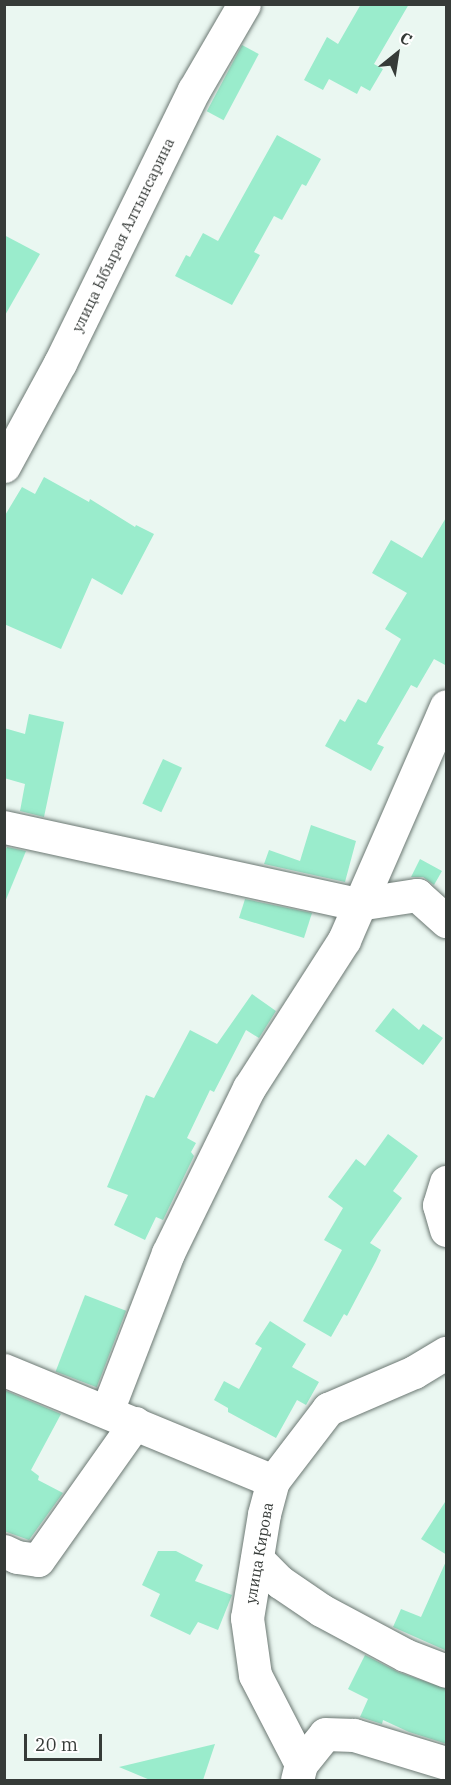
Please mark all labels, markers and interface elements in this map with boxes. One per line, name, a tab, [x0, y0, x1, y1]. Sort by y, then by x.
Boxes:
north arrow	[367, 24, 427, 84]
text: С	[396, 27, 416, 50]
street label: улица Ыбырая Алтынсарина	[68, 135, 178, 335]
street label: улица Кирова	[241, 1501, 277, 1605]
scale bar	[27, 1722, 105, 1760]
text: 20 m	[35, 1733, 78, 1756]

